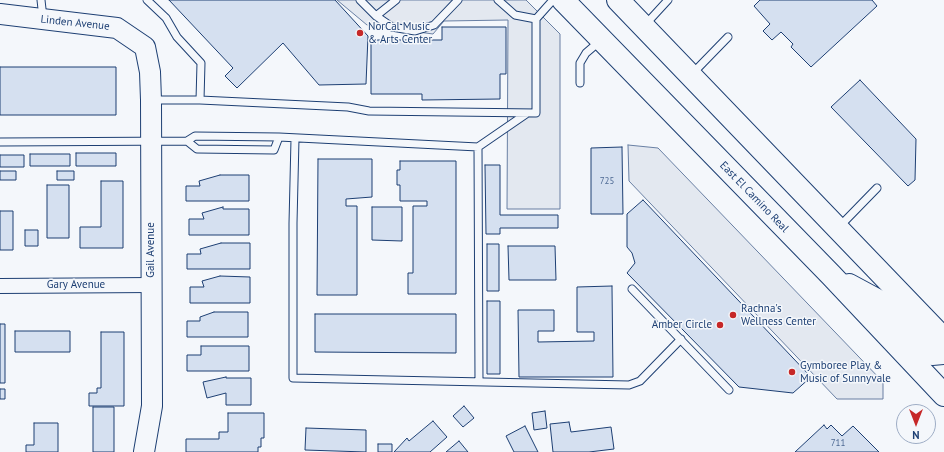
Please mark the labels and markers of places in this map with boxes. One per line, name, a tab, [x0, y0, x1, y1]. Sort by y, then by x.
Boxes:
place label: NorCal Music & Arts Center	[368, 20, 432, 46]
marker: NorCal Music & Arts Center	[355, 28, 365, 38]
place label: Rachna's Wellness Center	[741, 302, 816, 328]
marker: Rachna's Wellness Center	[728, 310, 738, 320]
place label: Amber Circle	[652, 318, 712, 332]
marker: Amber Circle	[715, 320, 725, 330]
place label: Gymboree Play & Music of Sunnyvale	[800, 359, 891, 385]
marker: Gymboree Play & Music of Sunnyvale	[787, 367, 797, 377]

